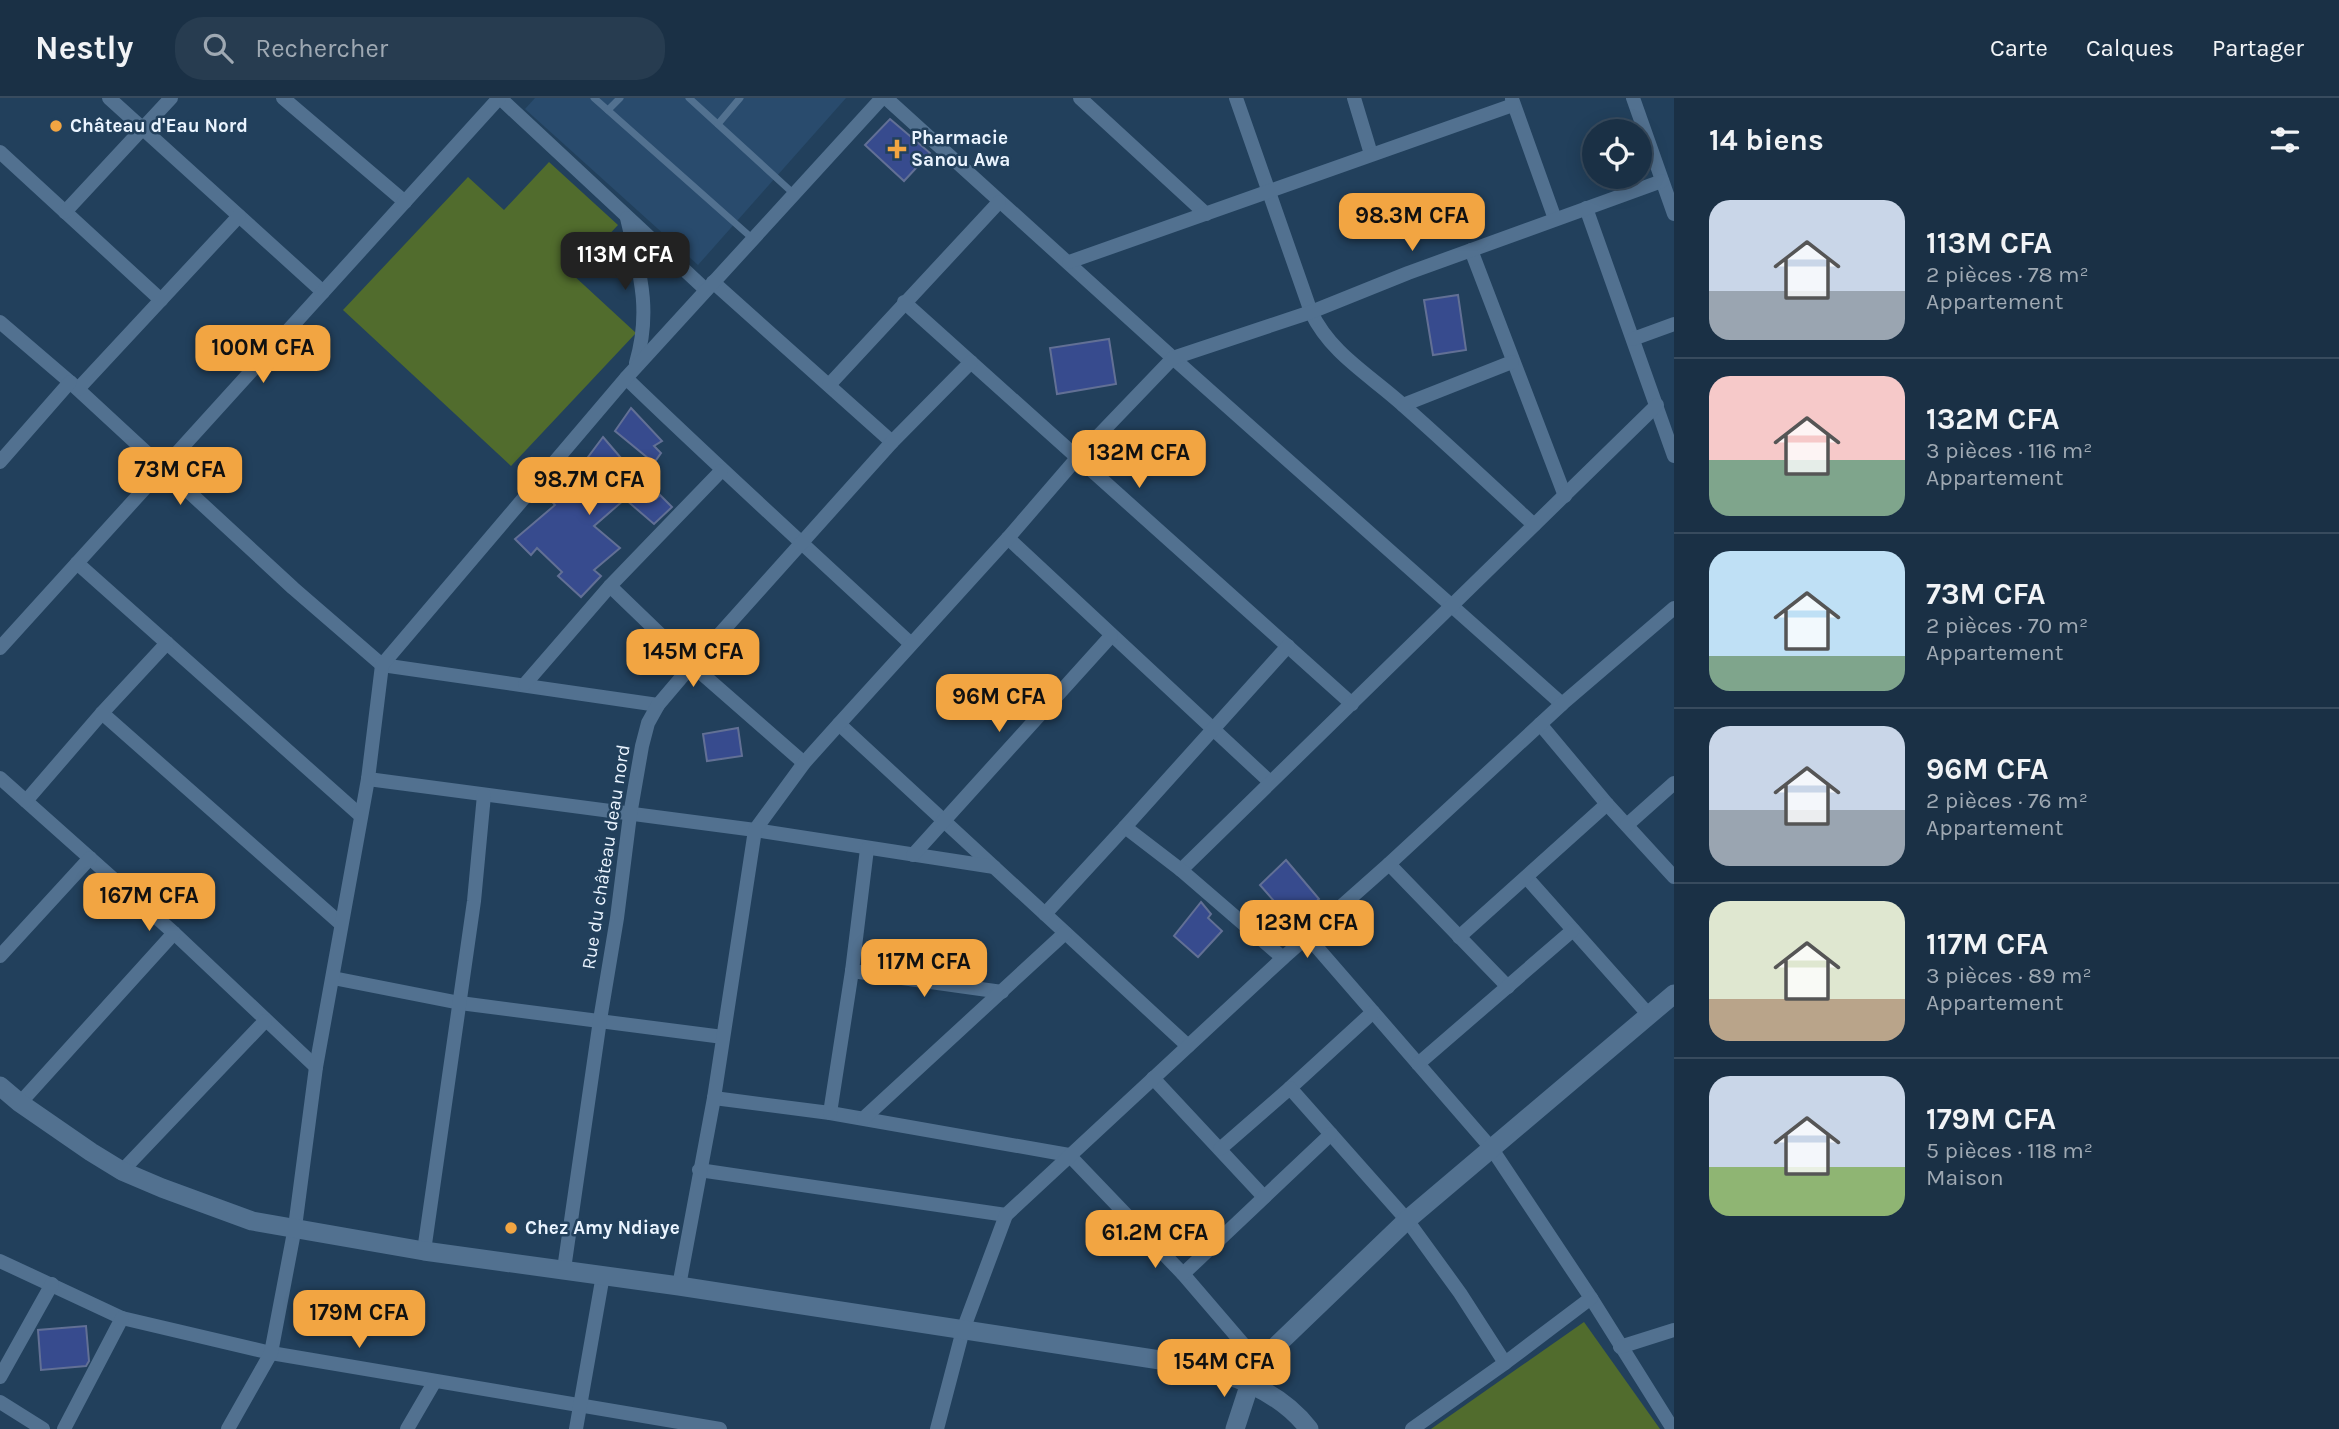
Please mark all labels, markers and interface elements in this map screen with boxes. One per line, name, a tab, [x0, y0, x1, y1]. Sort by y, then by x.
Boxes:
search box	[175, 17, 665, 80]
text: Nestly	[35, 29, 133, 67]
icon: search	[199, 29, 237, 67]
text: Rechercher	[255, 33, 388, 64]
text: Carte	[1990, 34, 2048, 62]
text: Calques	[2086, 34, 2174, 62]
text: Partager	[2212, 34, 2304, 62]
place label: Château d'Eau Nord	[70, 115, 248, 137]
marker: Château d'Eau Nord	[48, 118, 64, 134]
map controls	[1582, 119, 1652, 189]
button: locate	[1582, 119, 1652, 189]
icon: filters	[2266, 121, 2304, 159]
text: 14 biens	[1709, 122, 1824, 158]
place label: Pharmacie Sanou Awa	[911, 127, 1010, 171]
marker: Pharmacie Sanou Awa	[889, 141, 905, 157]
pin: 98.3M CFA	[1332, 194, 1492, 253]
text: 98.3M CFA	[1355, 202, 1469, 229]
text: 113M CFA	[1926, 225, 2052, 261]
icon: home	[1765, 228, 1849, 312]
pin: 113M CFA	[553, 232, 697, 292]
text: 113M CFA	[577, 241, 673, 268]
text: 2 pièces · 78 m²	[1926, 261, 2089, 288]
text: Appartement	[1926, 288, 2063, 315]
pin: 100M CFA	[191, 326, 335, 385]
text: 100M CFA	[211, 334, 315, 361]
text: 132M CFA	[1926, 401, 2060, 437]
icon: home	[1765, 404, 1849, 488]
pin: 132M CFA	[1067, 430, 1211, 490]
text: 3 pièces · 116 m²	[1926, 437, 2093, 464]
text: 132M CFA	[1088, 439, 1190, 466]
pin: 73M CFA	[115, 448, 245, 507]
text: 73M CFA	[134, 456, 226, 483]
pin: 98.7M CFA	[509, 458, 669, 517]
text: Appartement	[1926, 464, 2063, 491]
text: 98.7M CFA	[533, 466, 645, 493]
text: 73M CFA	[1926, 576, 2046, 612]
icon: home	[1765, 579, 1849, 663]
text: 2 pièces · 70 m²	[1926, 612, 2088, 639]
pin: 145M CFA	[621, 630, 765, 689]
text: 145M CFA	[642, 638, 744, 665]
text: Appartement	[1926, 639, 2063, 666]
pin: 96M CFA	[934, 674, 1064, 734]
text: 96M CFA	[952, 683, 1046, 710]
street label: Rue du château deau nord	[577, 743, 635, 971]
text: 96M CFA	[1926, 751, 2049, 787]
icon: home	[1765, 754, 1849, 838]
text: 2 pièces · 76 m²	[1926, 787, 2088, 814]
text: Appartement	[1926, 814, 2063, 841]
pin: 167M CFA	[77, 874, 221, 933]
text: 167M CFA	[99, 882, 199, 909]
pin: 123M CFA	[1235, 900, 1379, 960]
text: 123M CFA	[1256, 909, 1358, 936]
text: 117M CFA	[1926, 926, 2048, 962]
icon: home	[1765, 929, 1849, 1013]
pin: 117M CFA	[852, 940, 996, 999]
text: 117M CFA	[877, 948, 971, 975]
text: 3 pièces · 89 m²	[1926, 962, 2092, 989]
text: Appartement	[1926, 989, 2063, 1016]
text: 179M CFA	[1926, 1101, 2056, 1137]
icon: home	[1765, 1104, 1849, 1188]
text: 5 pièces · 118 m²	[1926, 1137, 2093, 1164]
text: Maison	[1926, 1164, 2004, 1191]
pin: 61.2M CFA	[1075, 1210, 1235, 1270]
place label: Chez Amy Ndiaye	[525, 1217, 680, 1239]
text: 61.2M CFA	[1102, 1219, 1208, 1246]
marker: Chez Amy Ndiaye	[503, 1220, 519, 1236]
pin: 179M CFA	[287, 1290, 431, 1350]
text: 179M CFA	[309, 1299, 409, 1326]
pin: 154M CFA	[1152, 1340, 1296, 1399]
text: 154M CFA	[1173, 1348, 1275, 1375]

